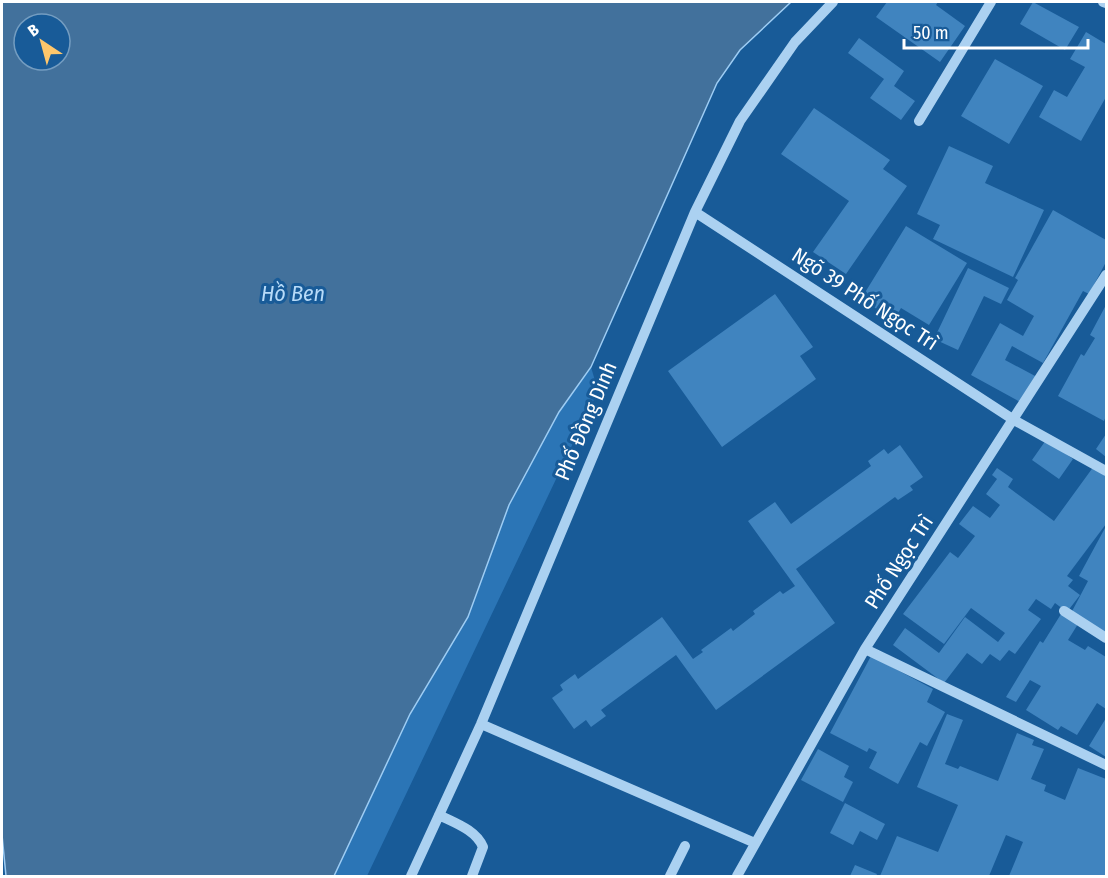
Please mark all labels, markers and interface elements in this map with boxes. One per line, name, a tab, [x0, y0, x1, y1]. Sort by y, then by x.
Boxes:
north arrow	[12, 12, 72, 72]
scale bar	[904, 12, 1088, 50]
text: B	[24, 20, 43, 41]
text: 50 m	[913, 22, 949, 44]
street label: Ngõ 39 Phố Ngọc Trì	[787, 242, 944, 356]
water label: Hồ Ben	[261, 280, 325, 307]
street label: Phố Đồng Dinh	[549, 358, 623, 484]
street label: Phố Ngọc Trì	[859, 510, 939, 614]

